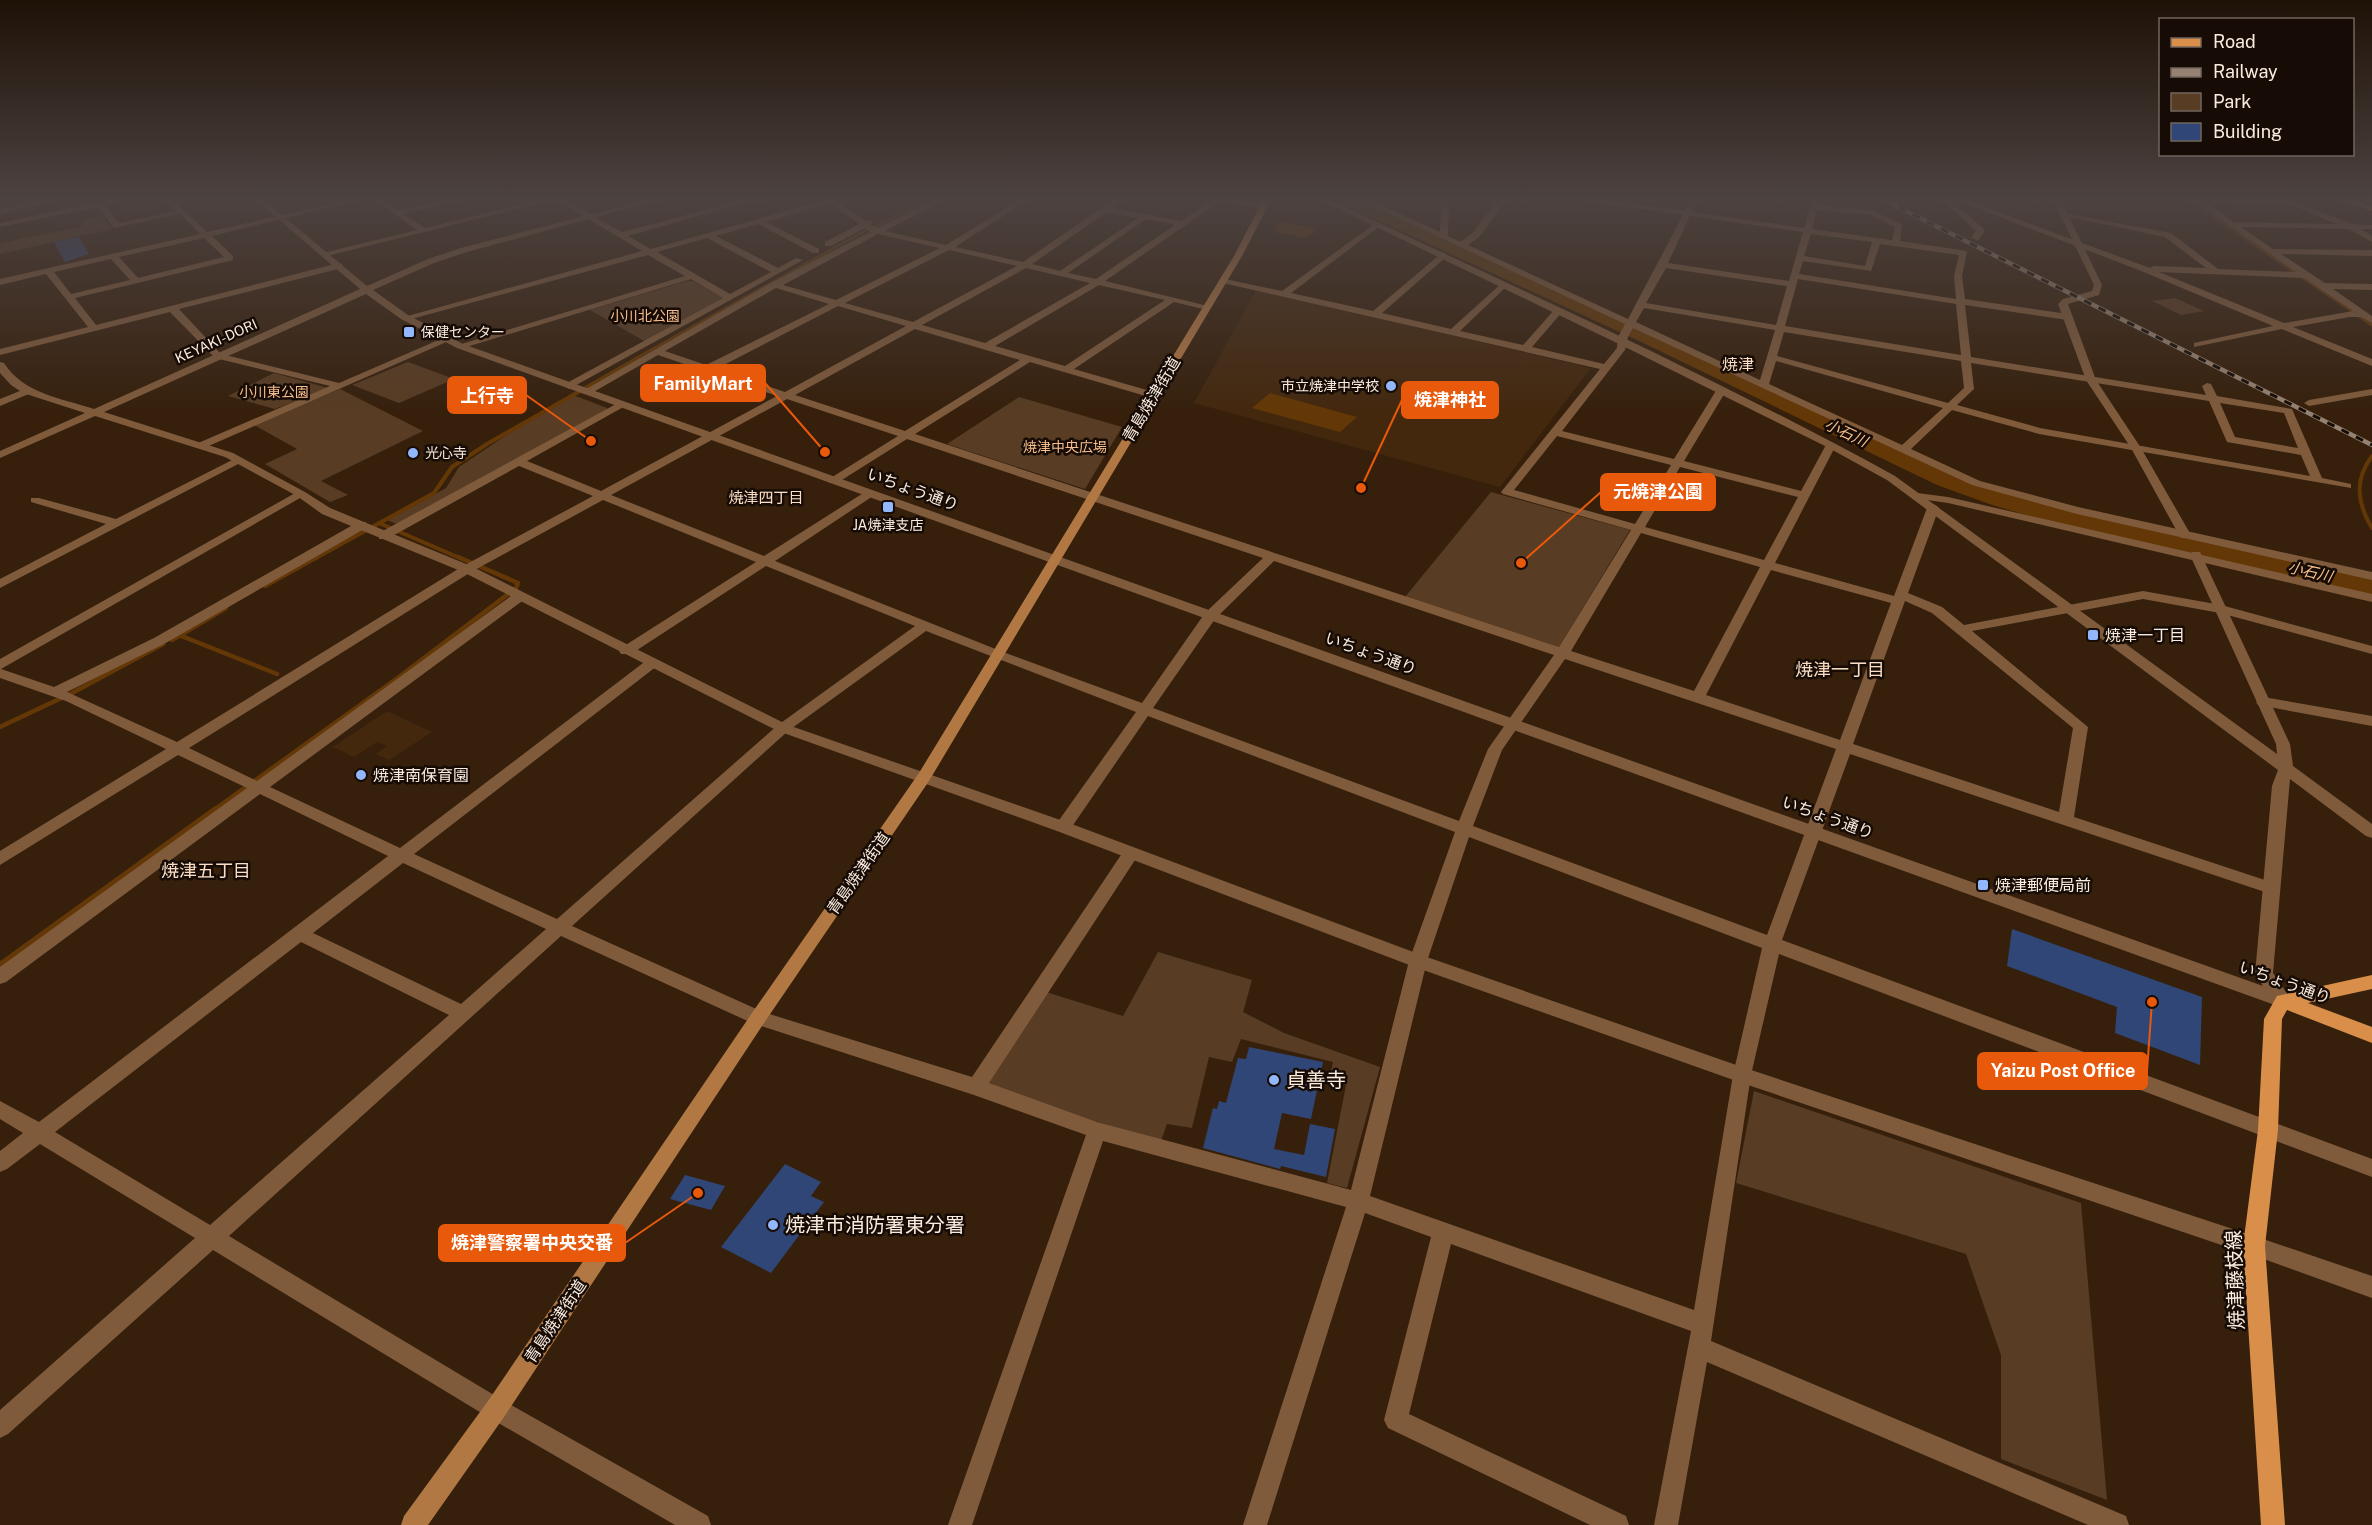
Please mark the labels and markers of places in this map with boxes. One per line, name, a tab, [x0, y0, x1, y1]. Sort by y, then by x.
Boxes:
place label: 保健センター	[421, 324, 505, 340]
marker: 保健センター	[402, 325, 416, 339]
callout: FamilyMart	[641, 365, 765, 401]
callout: 上行寺	[448, 377, 526, 413]
place label: 市立焼津中学校	[1281, 378, 1379, 394]
marker: 市立焼津中学校	[1384, 379, 1398, 393]
callout: 焼津神社	[1402, 382, 1498, 418]
place label: 光心寺	[425, 445, 467, 461]
marker: 光心寺	[406, 446, 420, 460]
callout: 元焼津公園	[1601, 474, 1715, 510]
marker: JA焼津支店	[881, 500, 895, 514]
place label: JA焼津支店	[853, 517, 923, 533]
place label: 焼津一丁目	[2105, 626, 2185, 645]
marker: 焼津一丁目	[2086, 628, 2100, 642]
place label: 焼津南保育園	[373, 766, 469, 785]
marker: 焼津南保育園	[354, 768, 368, 782]
place label: 焼津郵便局前	[1995, 876, 2091, 895]
marker: 焼津郵便局前	[1976, 878, 1990, 892]
callout: Yaizu Post Office	[1978, 1053, 2147, 1089]
place label: 貞善寺	[1286, 1068, 1346, 1092]
marker: 貞善寺	[1267, 1073, 1281, 1087]
place label: 焼津市消防署東分署	[785, 1213, 965, 1237]
marker: 焼津市消防署東分署	[766, 1218, 780, 1232]
callout: 焼津警察署中央交番	[439, 1225, 625, 1261]

